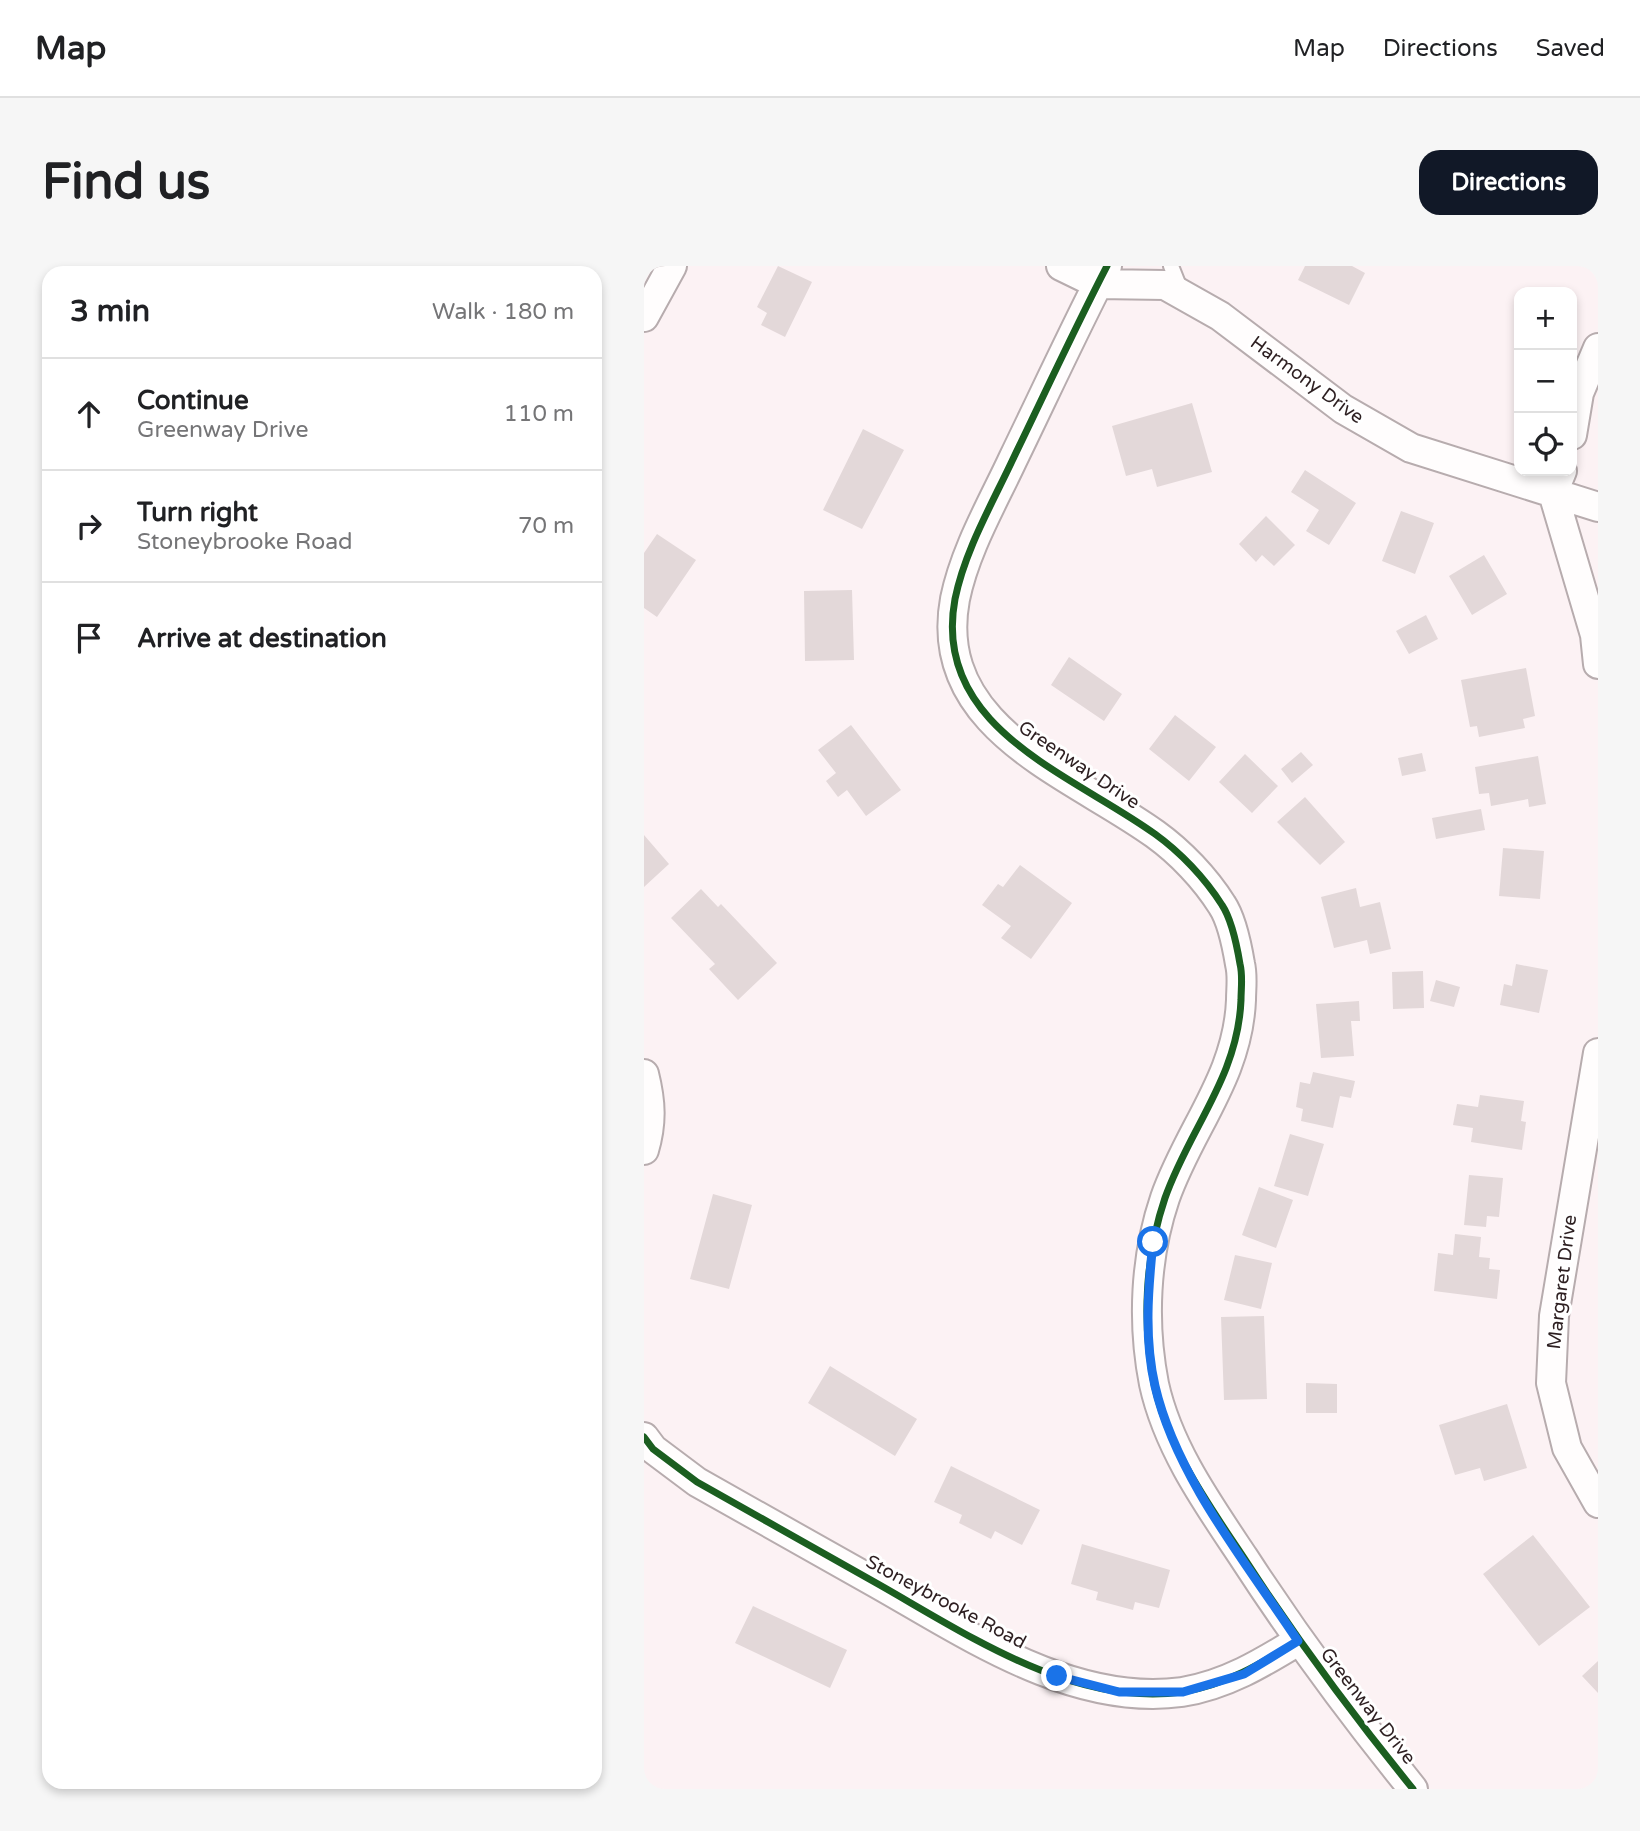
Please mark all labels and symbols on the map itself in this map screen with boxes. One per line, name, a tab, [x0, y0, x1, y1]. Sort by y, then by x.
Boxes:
street label: Harmony Drive	[1246, 332, 1368, 428]
street label: Greenway Drive	[1014, 716, 1144, 814]
street label: Margaret Drive	[1543, 1213, 1581, 1351]
route start	[1137, 1226, 1168, 1257]
street label: Stoneybrooke Road	[862, 1550, 1030, 1654]
street label: Greenway Drive	[1316, 1643, 1420, 1769]
route end	[1041, 1660, 1072, 1691]

